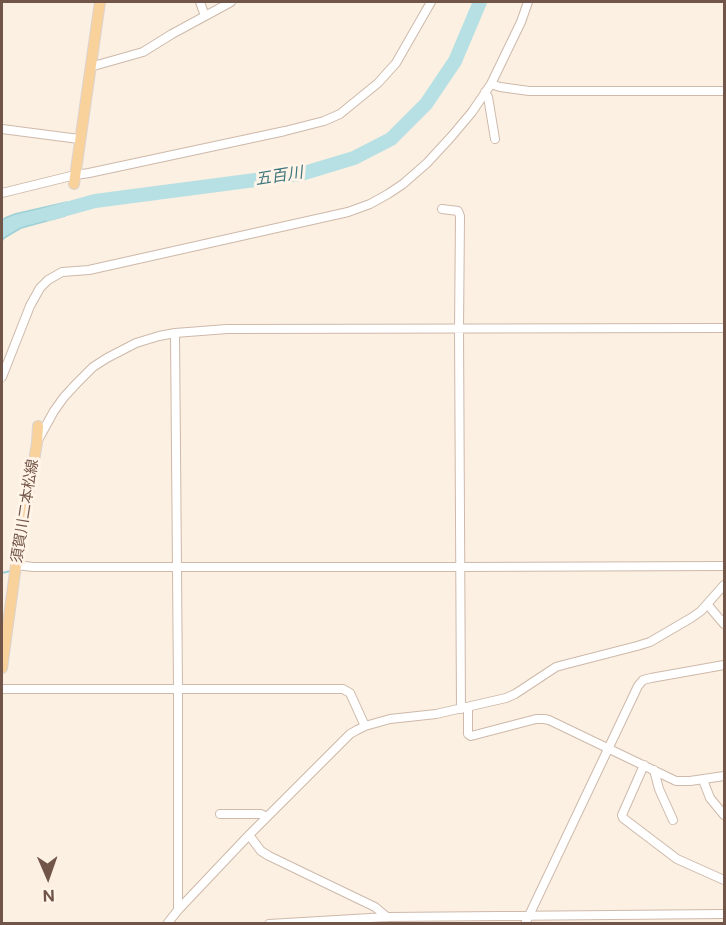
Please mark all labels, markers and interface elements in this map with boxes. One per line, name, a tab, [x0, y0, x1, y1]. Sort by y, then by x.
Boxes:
water label: 五百川	[254, 163, 304, 189]
street label: 須賀川二本松線	[8, 458, 42, 564]
north arrow	[18, 847, 78, 907]
text: N	[42, 886, 55, 905]

